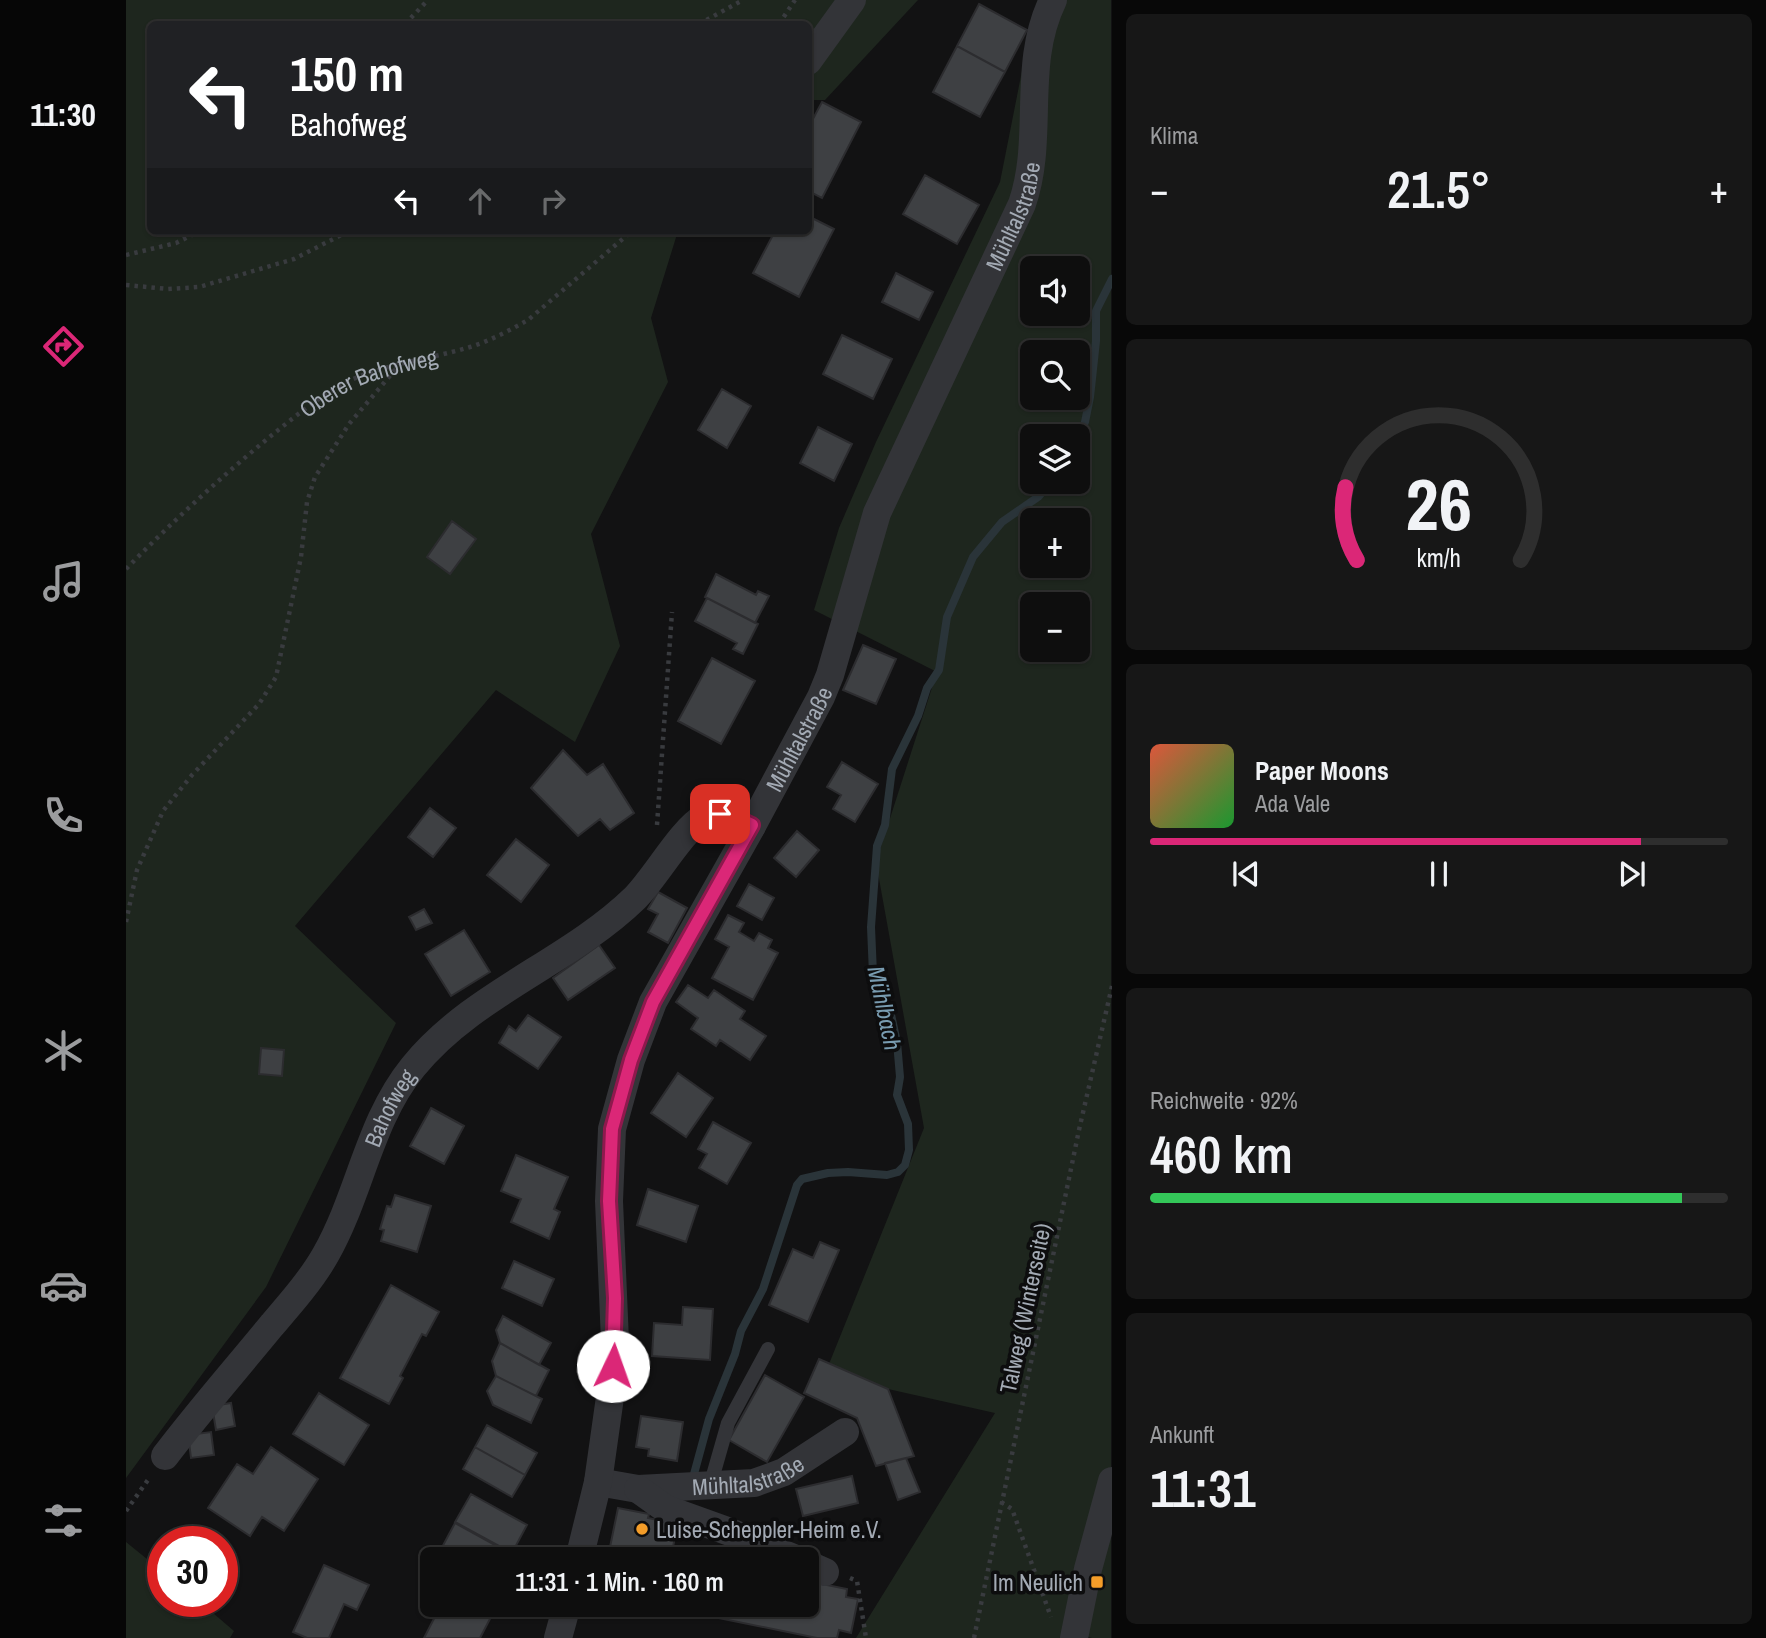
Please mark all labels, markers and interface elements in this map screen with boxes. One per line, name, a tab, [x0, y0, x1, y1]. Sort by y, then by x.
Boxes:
text: 150 m	[290, 40, 404, 106]
icon: left	[175, 49, 266, 140]
text: 11:30	[30, 93, 96, 136]
text: Bahofweg	[290, 103, 407, 146]
text: Klima	[1150, 120, 1198, 151]
text: 21.5°	[1387, 154, 1491, 224]
street label: Mühltalstraße	[978, 160, 1047, 275]
text: −	[1150, 164, 1168, 215]
text: +	[1710, 164, 1728, 215]
icon: left	[388, 182, 426, 220]
icon: ahead	[461, 182, 499, 220]
icon: right	[534, 182, 572, 220]
map controls	[1020, 256, 1090, 662]
button: sound	[1020, 256, 1090, 326]
icon: directions	[39, 322, 88, 371]
street label: Oberer Bahofweg	[292, 340, 441, 424]
button: search	[1020, 340, 1090, 410]
button: layers	[1020, 424, 1090, 494]
text: 26	[1406, 456, 1472, 554]
button: +	[1020, 508, 1090, 578]
text: km/h	[1417, 541, 1461, 575]
icon: music	[39, 557, 88, 606]
button: −	[1020, 592, 1090, 662]
street label: Mühltalstraße	[758, 682, 839, 797]
text: Paper Moons	[1255, 753, 1389, 788]
pin	[690, 784, 750, 844]
text: Ada Vale	[1255, 788, 1330, 819]
icon: phone	[39, 791, 88, 840]
icon: arrive	[701, 795, 739, 833]
icon: previous	[1227, 855, 1265, 893]
icon: pause	[1420, 855, 1458, 893]
icon: next	[1613, 855, 1651, 893]
water label: Mühlbach	[860, 963, 910, 1053]
icon: climate	[39, 1026, 88, 1075]
street label: Bahofweg	[356, 1062, 422, 1151]
text: Reichweite · 92%	[1150, 1085, 1298, 1116]
text: 460 km	[1150, 1119, 1293, 1189]
street label: Talweg (Winterseite)	[992, 1220, 1058, 1396]
icon: car	[39, 1261, 88, 1310]
position arrow	[576, 1329, 650, 1403]
text: Ankunft	[1150, 1419, 1214, 1450]
street label: Mühltalstraße	[691, 1448, 810, 1502]
text: 11:31	[1150, 1453, 1256, 1523]
icon: filters	[39, 1496, 88, 1545]
place label: Luise-Scheppler-Heim e.V.	[656, 1514, 882, 1545]
marker: Luise-Scheppler-Heim e.V.	[634, 1521, 650, 1537]
speed limit sign: 30	[147, 1526, 238, 1617]
text: 11:31 · 1 Min. · 160 m	[515, 1564, 724, 1599]
place label: Im Neulich	[993, 1567, 1083, 1598]
marker: Im Neulich	[1089, 1574, 1105, 1590]

